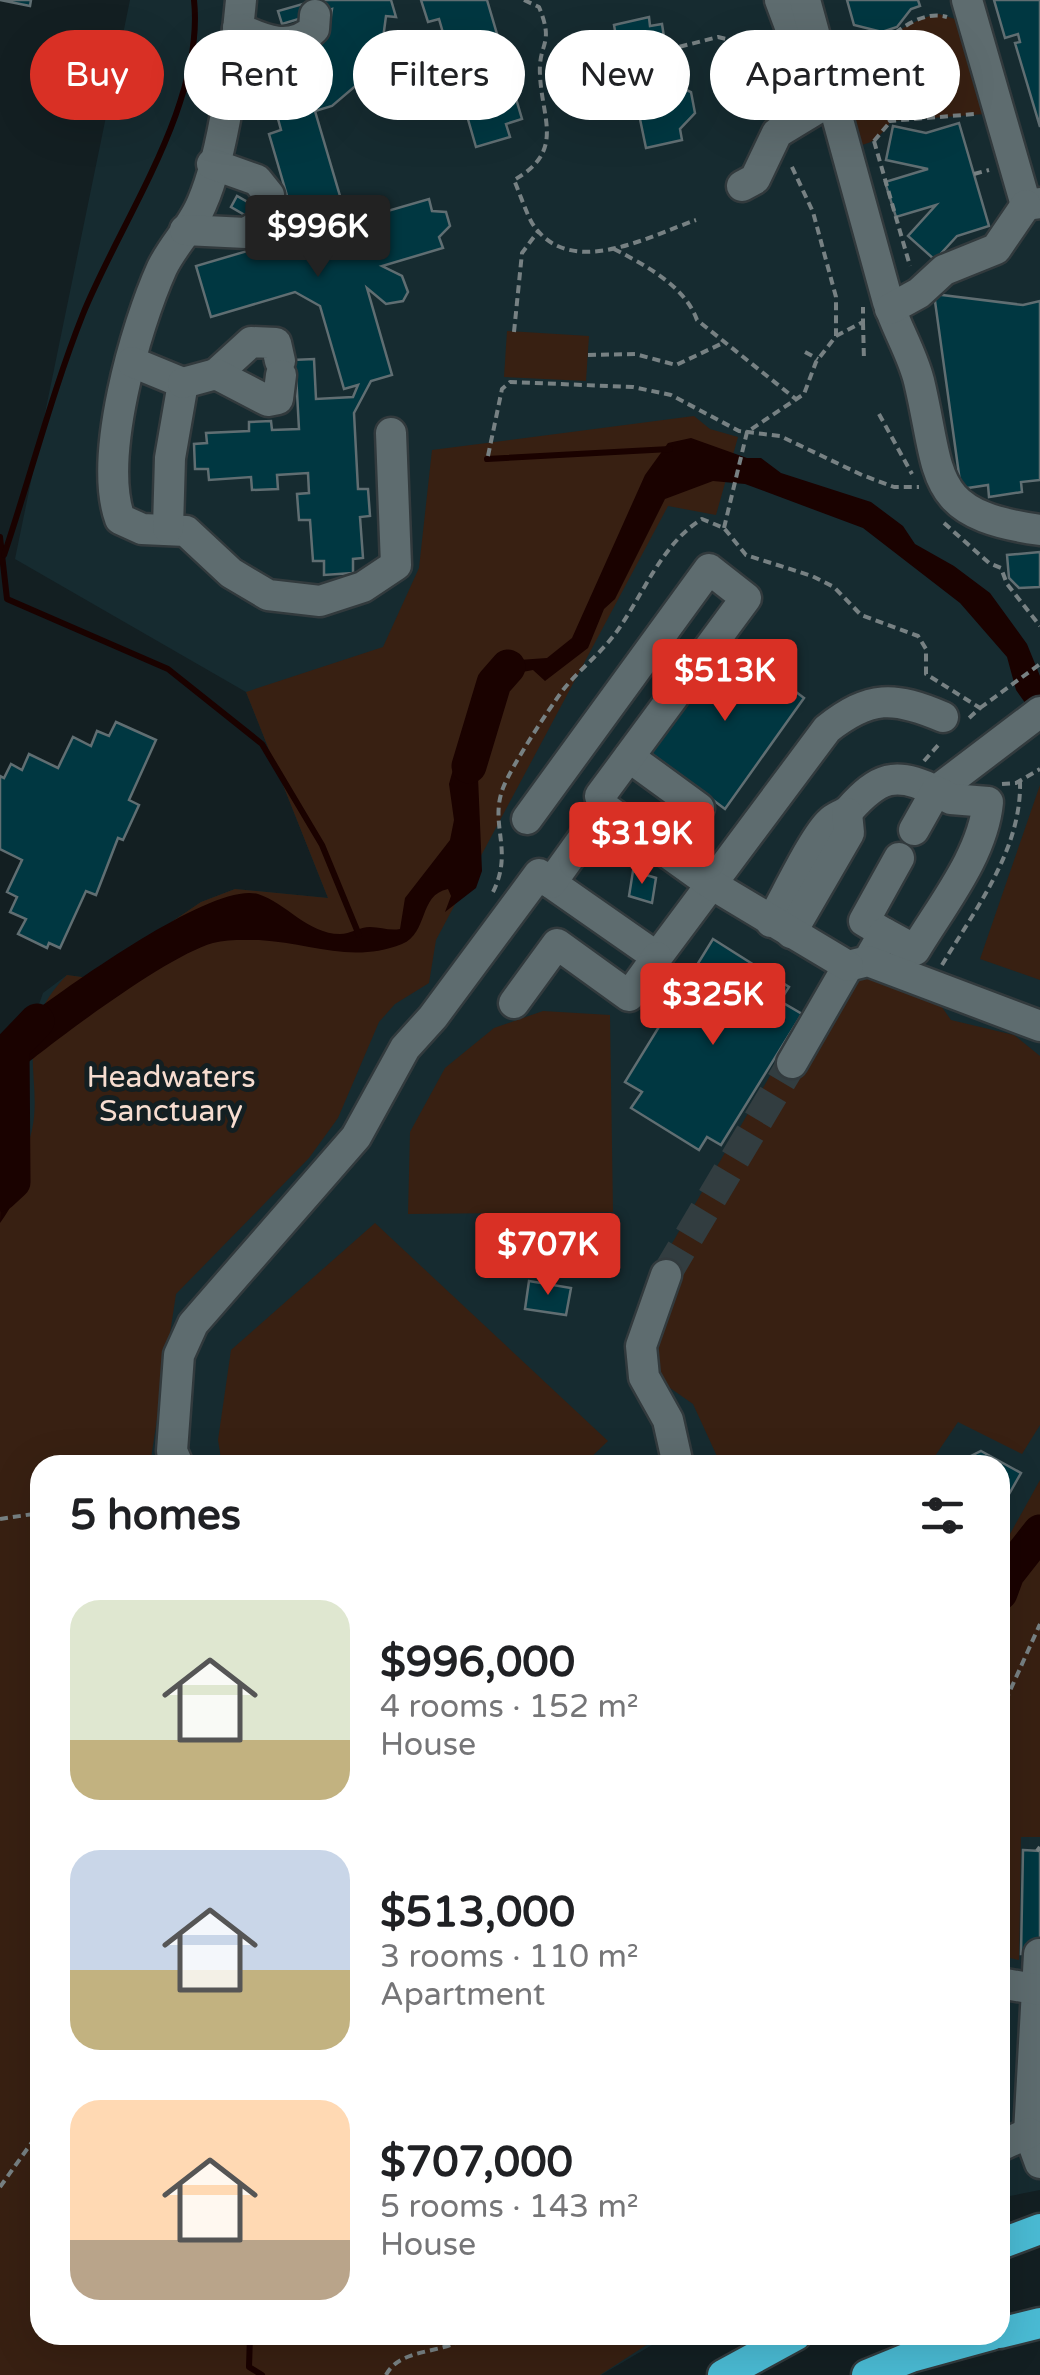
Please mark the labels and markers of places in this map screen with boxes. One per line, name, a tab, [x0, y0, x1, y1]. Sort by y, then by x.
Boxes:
pin: $996K	[248, 195, 388, 280]
pin: $513K	[655, 639, 795, 724]
pin: $319K	[572, 802, 712, 887]
pin: $325K	[643, 963, 783, 1048]
pin: $707K	[478, 1213, 618, 1298]

